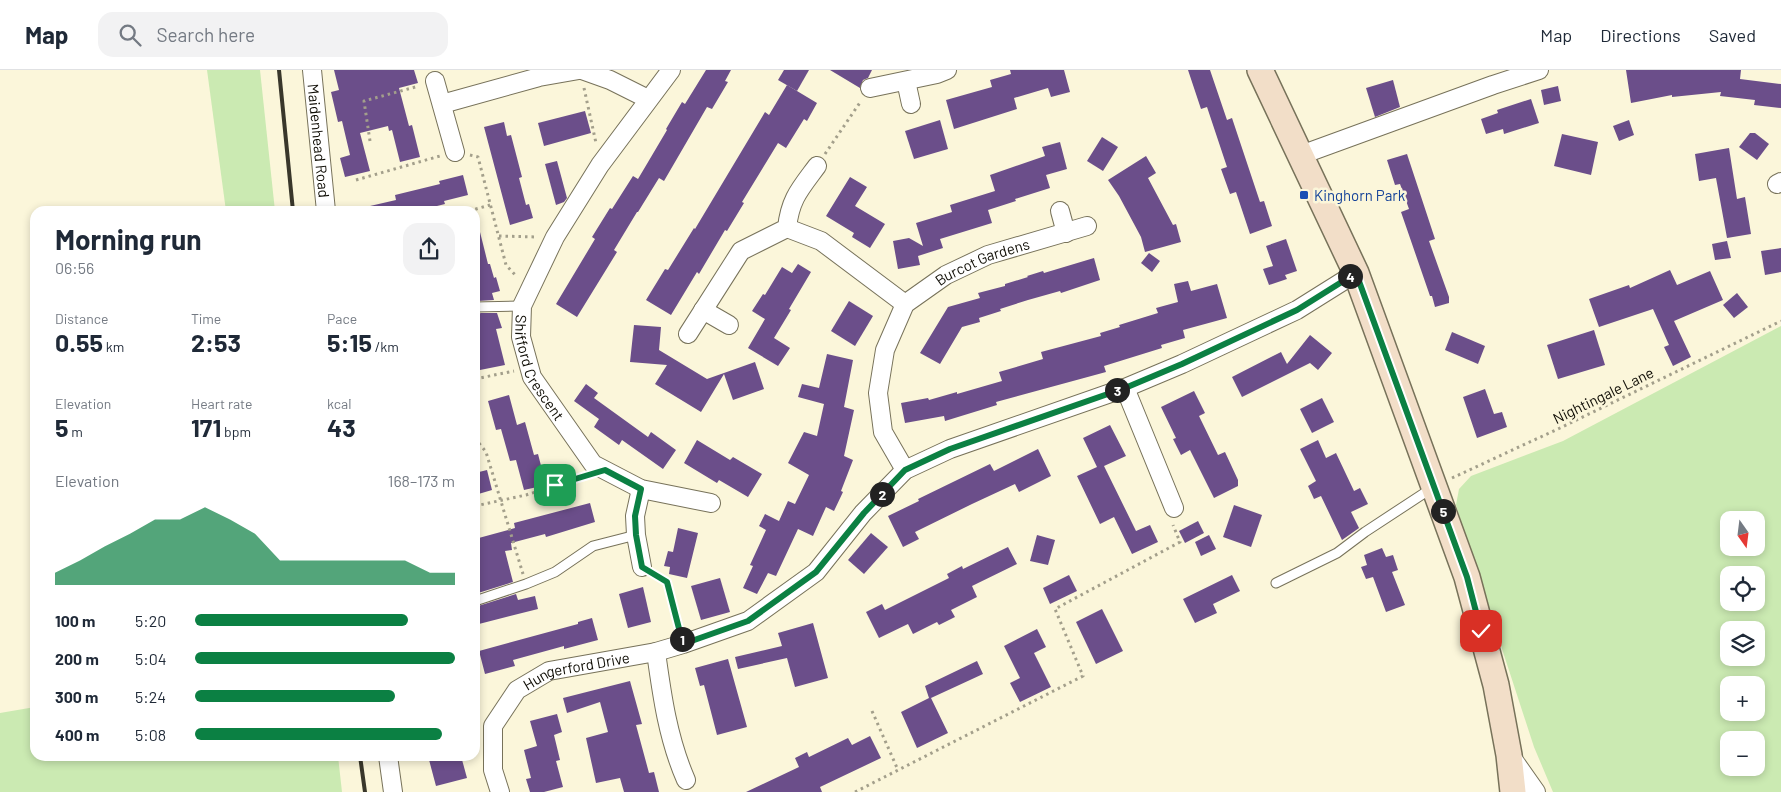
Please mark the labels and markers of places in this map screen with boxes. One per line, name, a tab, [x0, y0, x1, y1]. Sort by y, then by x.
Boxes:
place label: Kinghorn Park	[1314, 186, 1406, 204]
marker: Kinghorn Park	[1298, 189, 1310, 201]
pin: 4	[1338, 264, 1362, 288]
pin: 3	[1104, 378, 1130, 402]
pin	[534, 464, 576, 506]
pin: 2	[870, 482, 894, 506]
pin: 5	[1430, 498, 1456, 524]
pin	[1460, 610, 1502, 652]
pin: 1	[670, 626, 694, 652]

